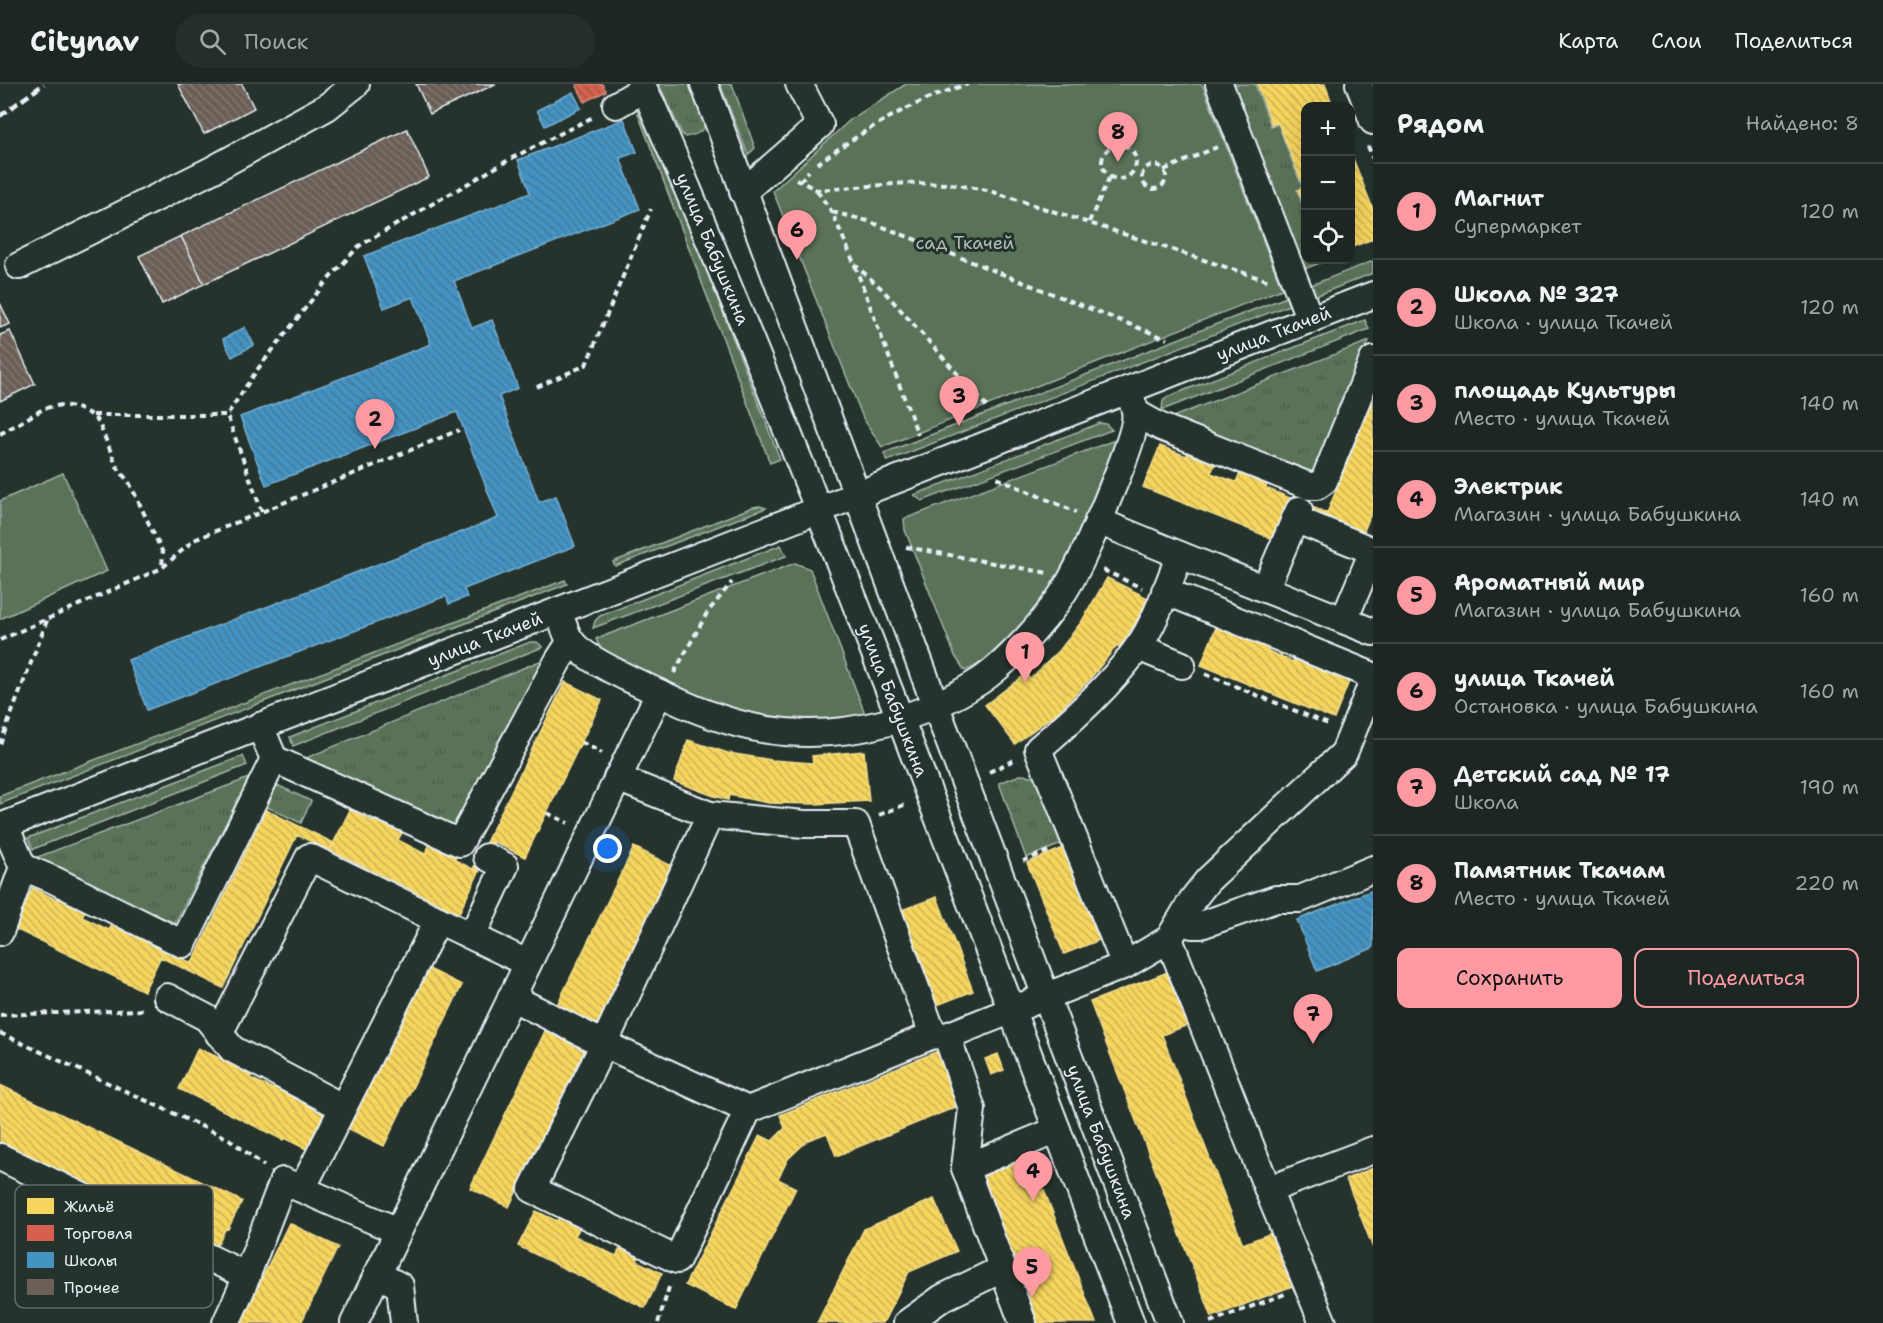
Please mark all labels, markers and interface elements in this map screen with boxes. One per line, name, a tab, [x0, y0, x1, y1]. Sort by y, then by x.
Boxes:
search box	[175, 14, 595, 68]
text: Citynav	[30, 22, 139, 60]
icon: search	[196, 25, 229, 58]
text: Поиск	[244, 27, 309, 56]
text: Карта	[1558, 27, 1618, 55]
text: Слои	[1651, 27, 1702, 55]
text: Поделиться	[1735, 27, 1853, 55]
map controls	[1301, 102, 1355, 264]
button: +	[1301, 102, 1355, 156]
text: Рядом	[1397, 106, 1484, 141]
text: Найдено: 8	[1746, 110, 1859, 136]
pin: 8	[1098, 112, 1138, 162]
button: −	[1301, 156, 1355, 210]
street label: улица Бабушкина	[670, 169, 755, 329]
text: Магнит	[1454, 184, 1544, 213]
text: 1	[1412, 198, 1421, 224]
text: 120 m	[1800, 198, 1859, 224]
pin: 6	[778, 210, 816, 260]
button: locate	[1301, 210, 1355, 264]
text: Супермаркет	[1454, 213, 1581, 239]
park label: сад Ткачей	[916, 231, 1015, 255]
text: Школа № 327	[1454, 280, 1619, 309]
text: 2	[1410, 294, 1424, 320]
text: 120 m	[1800, 294, 1859, 320]
street label: улица Ткачей	[1213, 300, 1335, 367]
text: Школа · улица Ткачей	[1454, 309, 1673, 335]
pin: 3	[940, 376, 978, 426]
text: площадь Культуры	[1454, 376, 1676, 405]
text: 3	[1410, 390, 1424, 416]
text: 140 m	[1800, 390, 1859, 416]
pin: 2	[356, 400, 394, 449]
text: Место · улица Ткачей	[1454, 405, 1670, 431]
text: Электрик	[1454, 472, 1563, 501]
text: 4	[1410, 486, 1424, 512]
text: 140 m	[1800, 486, 1859, 512]
text: Магазин · улица Бабушкина	[1454, 501, 1741, 527]
text: Ароматный мир	[1454, 568, 1645, 597]
text: 5	[1410, 582, 1423, 608]
text: 160 m	[1800, 582, 1859, 608]
text: Магазин · улица Бабушкина	[1454, 597, 1741, 623]
street label: улица Ткачей	[424, 606, 546, 672]
street label: улица Бабушкина	[852, 620, 934, 781]
pin: 1	[1006, 632, 1044, 682]
text: улица Ткачей	[1454, 664, 1615, 693]
text: 6	[1410, 678, 1424, 704]
text: 160 m	[1800, 678, 1859, 704]
text: Остановка · улица Бабушкина	[1454, 693, 1758, 719]
text: Детский сад № 17	[1454, 760, 1670, 789]
text: 7	[1410, 774, 1424, 800]
text: 190 m	[1800, 774, 1859, 800]
text: Школа	[1454, 789, 1519, 815]
your location	[593, 834, 622, 863]
text: Памятник Ткачам	[1454, 856, 1665, 885]
text: 8	[1410, 870, 1424, 896]
text: 220 m	[1795, 870, 1859, 896]
text: Место · улица Ткачей	[1454, 885, 1670, 911]
button: Сохранить	[1397, 948, 1622, 1008]
button: Поделиться	[1634, 948, 1859, 1008]
pin: 7	[1294, 994, 1332, 1044]
street label: улица Бабушкина	[1061, 1061, 1141, 1222]
pin: 4	[1014, 1152, 1052, 1201]
legend	[15, 1185, 213, 1308]
text: Жильё	[64, 1196, 114, 1217]
text: Торговля	[64, 1223, 133, 1244]
pin: 5	[1012, 1248, 1052, 1297]
text: Школы	[64, 1250, 118, 1271]
text: Прочее	[64, 1277, 120, 1298]

